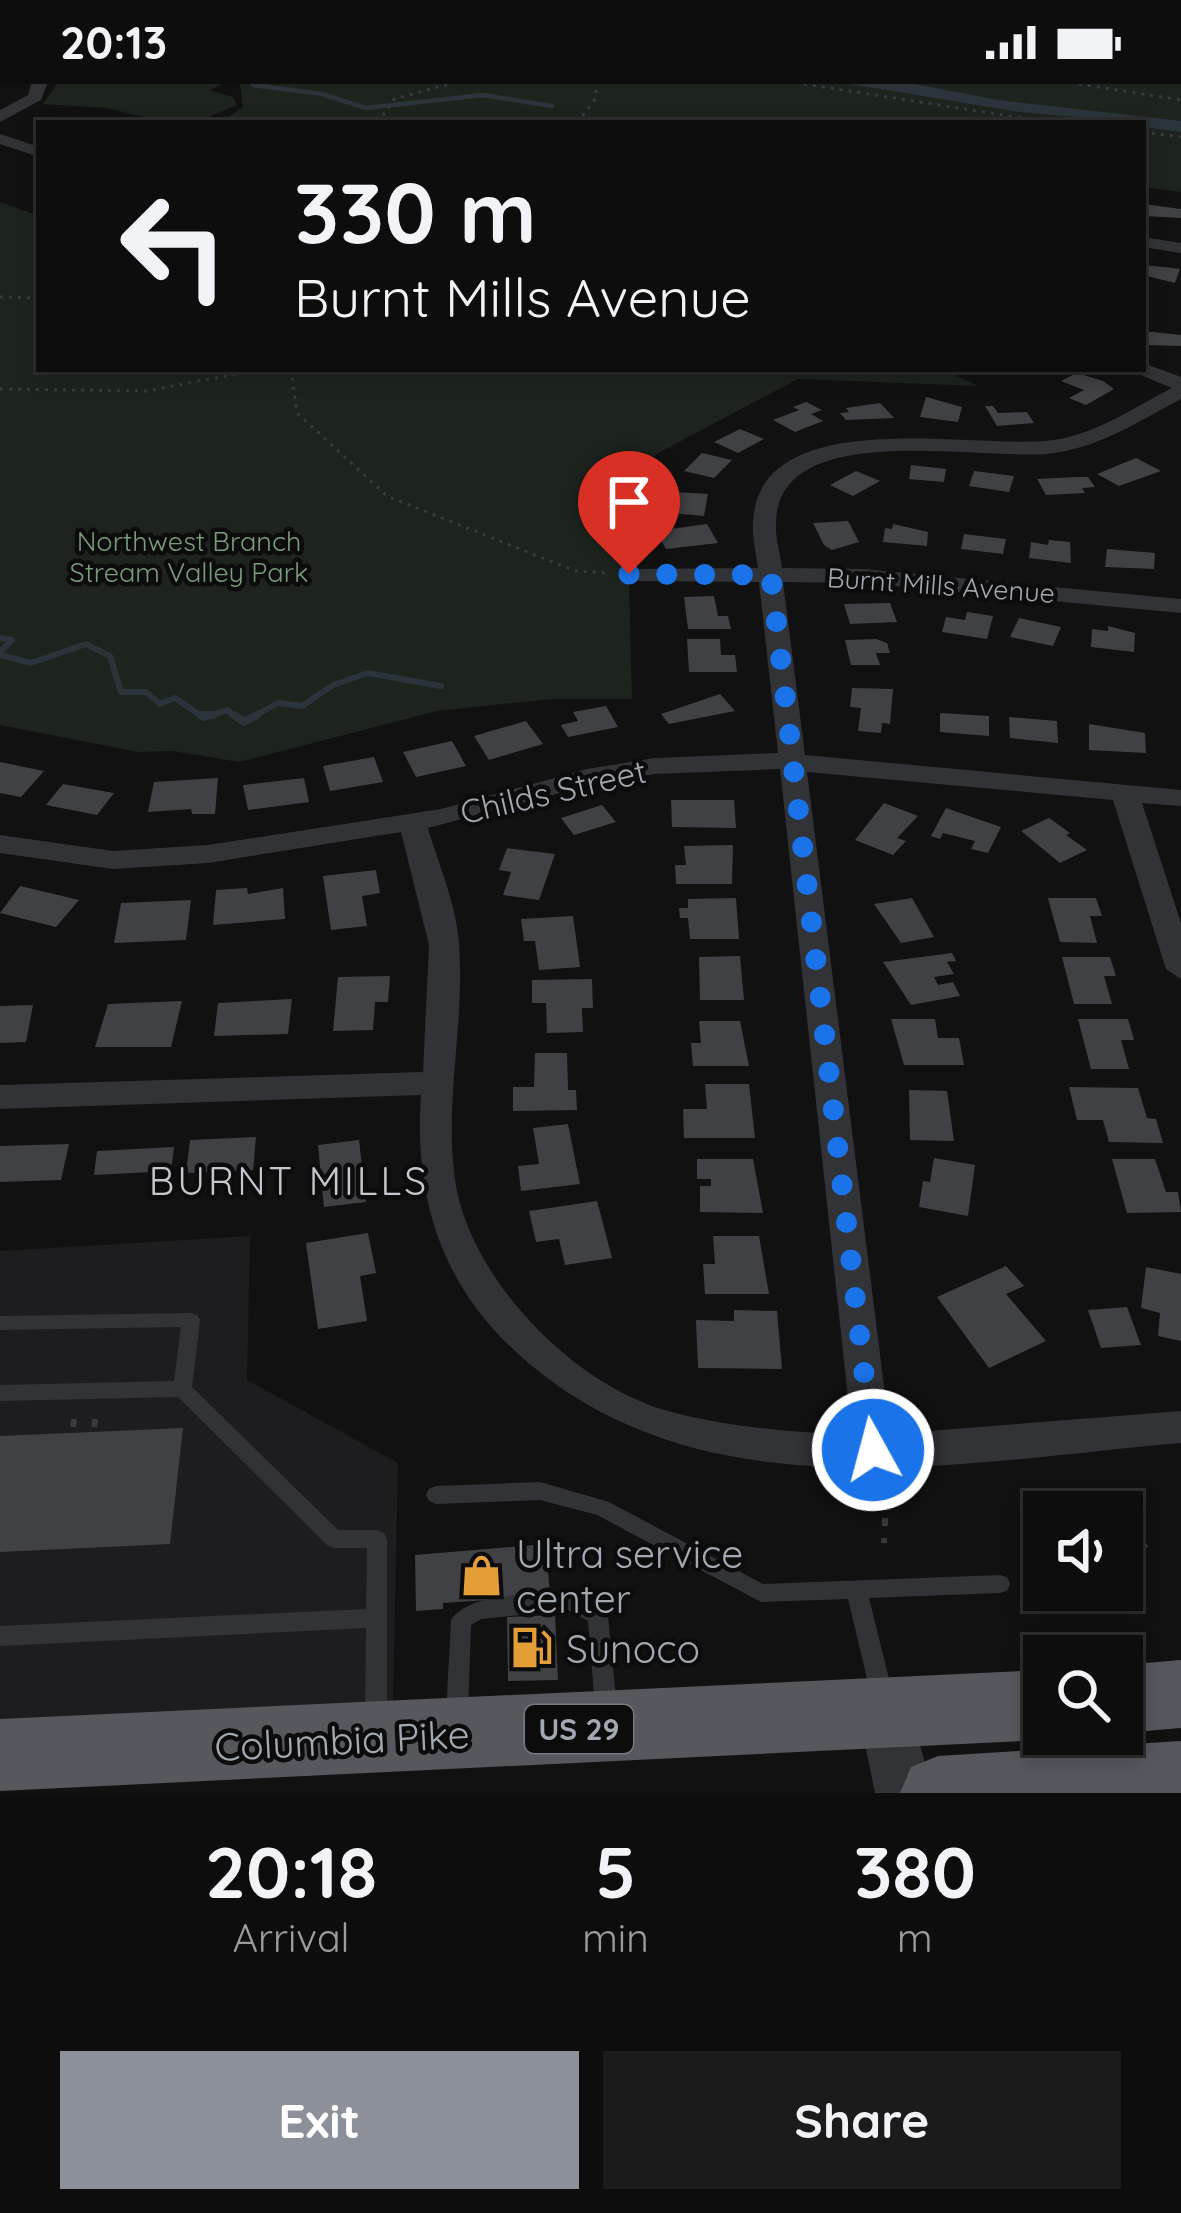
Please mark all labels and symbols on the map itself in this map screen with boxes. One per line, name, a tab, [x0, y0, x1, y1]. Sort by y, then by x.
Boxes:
pin	[578, 451, 680, 574]
park label: Northwest Branch Stream Valley Park	[70, 524, 308, 589]
street label: Burnt Mills Avenue	[826, 560, 1056, 610]
street label: Childs Street	[456, 750, 650, 832]
district label: BURNT MILLS	[149, 1156, 429, 1205]
position arrow	[810, 1387, 936, 1513]
place label: Ultra service center	[516, 1529, 743, 1623]
shop icon: Ultra service center	[459, 1552, 505, 1598]
place label: Sunoco	[566, 1624, 700, 1673]
fuel station icon: Sunoco	[509, 1625, 555, 1671]
road number: US 29	[525, 1705, 633, 1753]
street label: Columbia Pike	[213, 1709, 471, 1771]

